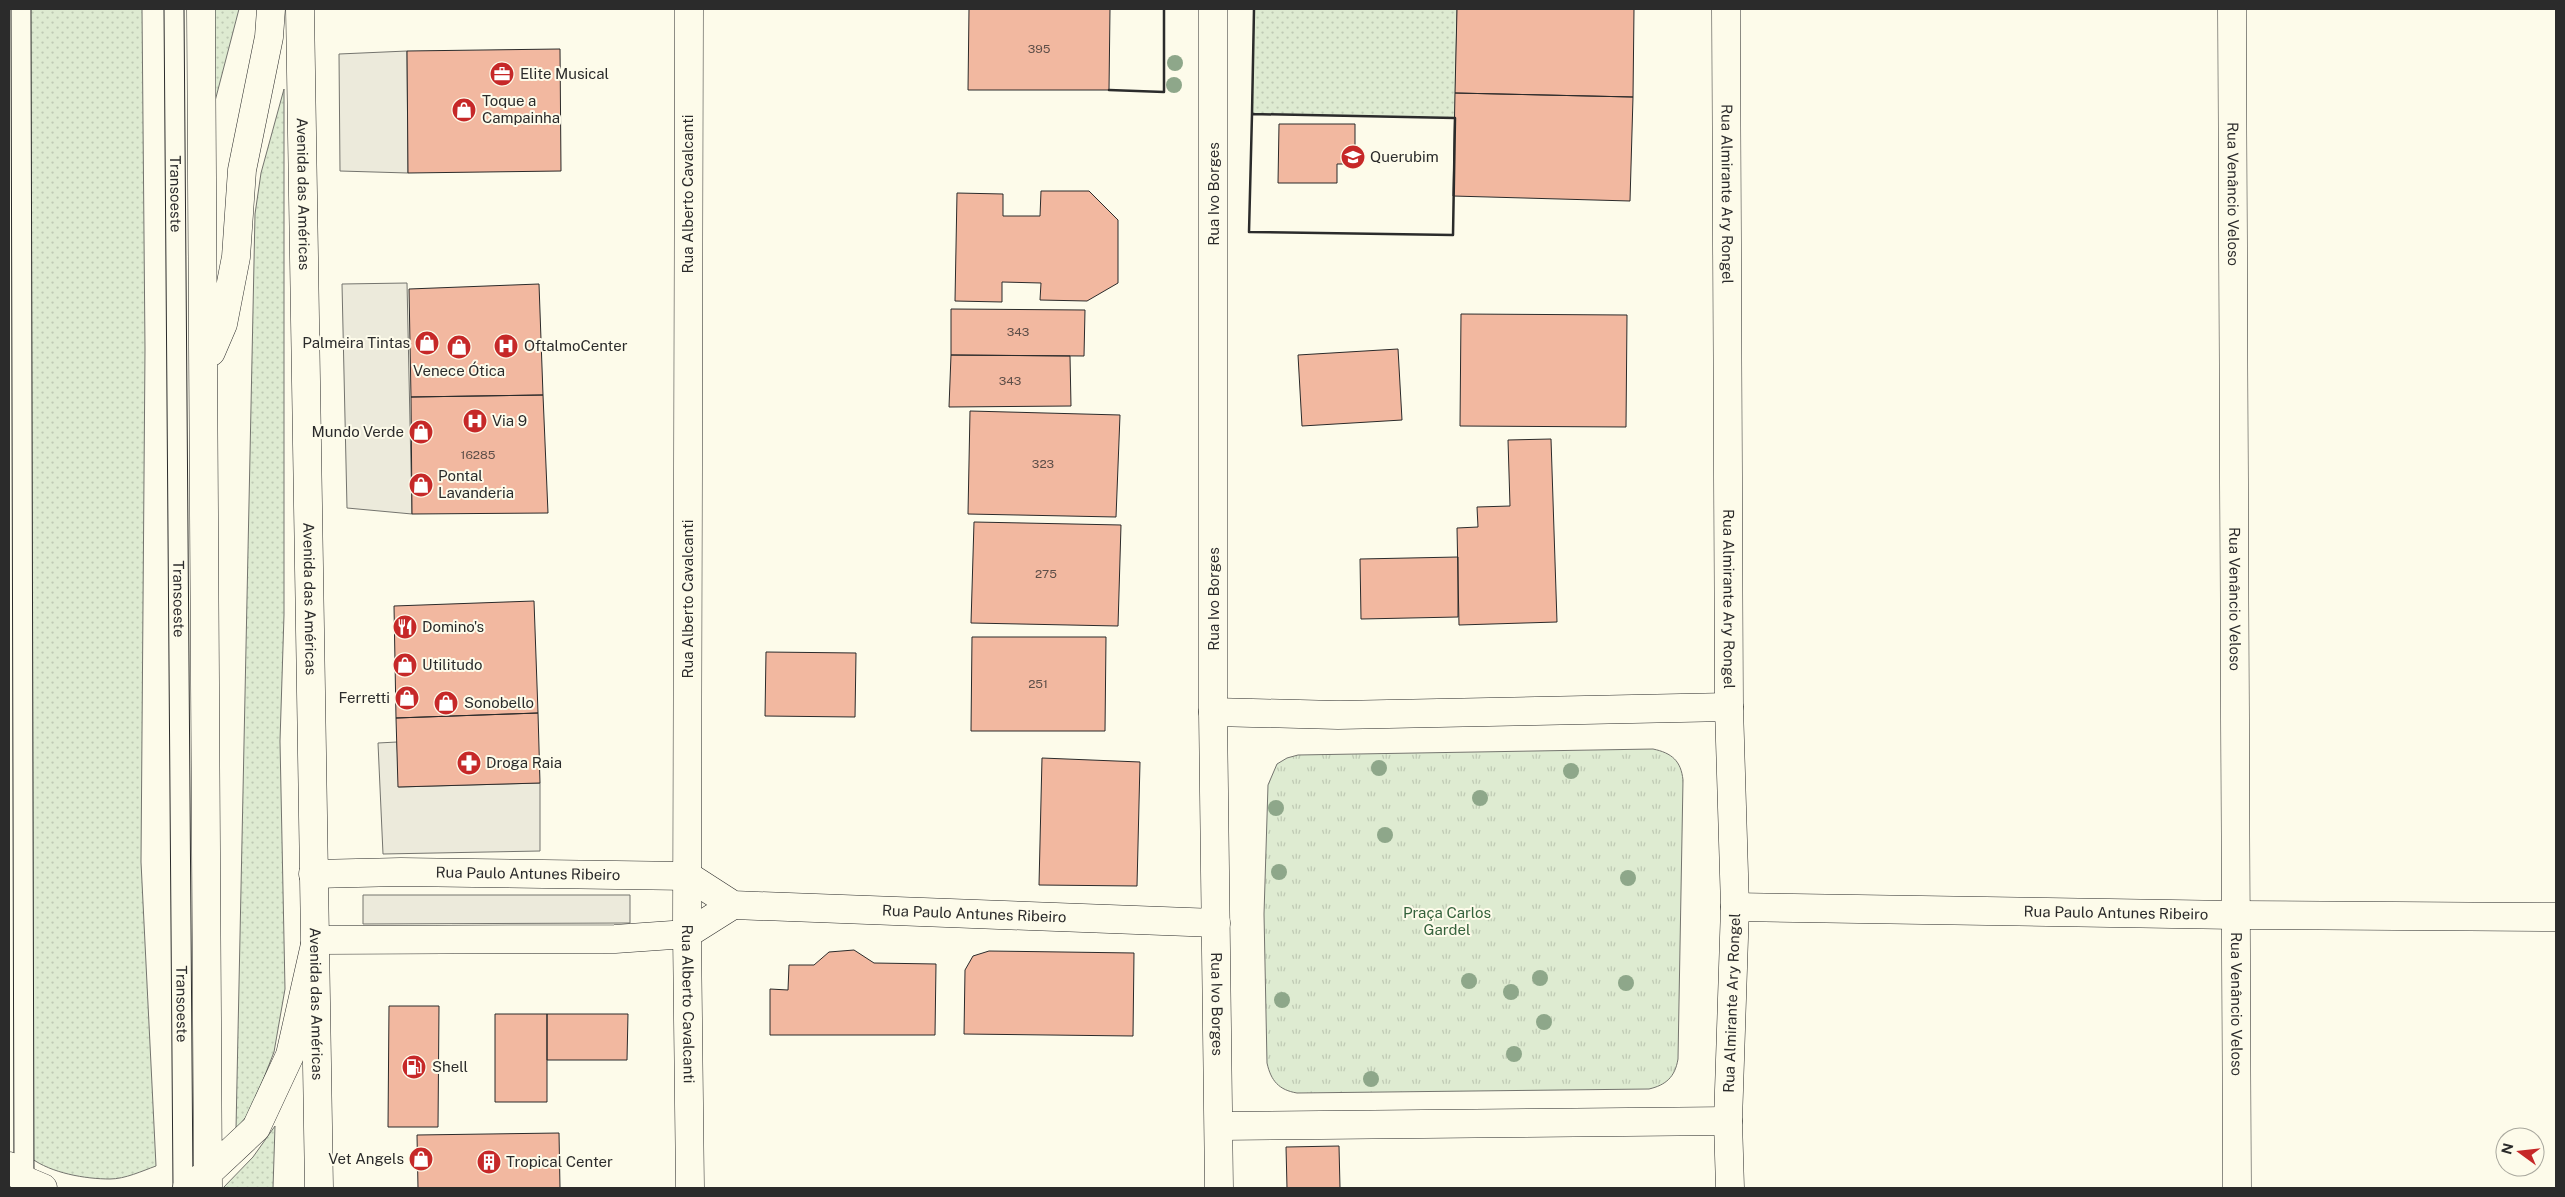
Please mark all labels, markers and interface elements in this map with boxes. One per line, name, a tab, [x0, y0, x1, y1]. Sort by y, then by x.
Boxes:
house number: 395	[1028, 42, 1051, 56]
office icon: Elite Musical	[489, 61, 515, 87]
place label: Elite Musical	[520, 65, 609, 82]
place label: Toque a Campainha	[482, 92, 560, 126]
shop icon: Toque a Campainha	[451, 97, 477, 123]
street label: Rua Almirante Ary Rongel	[1718, 104, 1736, 284]
street label: Rua Alberto Cavalcanti	[679, 115, 696, 273]
street label: Avenida das Américas	[294, 117, 313, 270]
street label: Rua Venâncio Veloso	[2224, 122, 2242, 266]
street label: Rua Ivo Borges	[1205, 142, 1222, 246]
school or university icon: Querubim	[1340, 144, 1366, 170]
place label: Querubim	[1370, 148, 1439, 165]
street label: Transoeste	[167, 155, 185, 233]
house number: 343	[1007, 325, 1029, 339]
shop icon: Palmeira Tintas	[414, 330, 440, 356]
hospital icon: OftalmoCenter	[493, 333, 519, 359]
place label: Palmeira Tintas	[302, 334, 410, 351]
shop icon: Venece Ótica	[446, 334, 472, 360]
place label: OftalmoCenter	[524, 337, 628, 354]
place label: Venece Ótica	[413, 361, 505, 379]
house number: 343	[999, 374, 1021, 388]
hospital icon: Via 9	[462, 408, 488, 434]
place label: Via 9	[492, 412, 527, 429]
shop icon: Mundo Verde	[408, 419, 434, 445]
place label: Mundo Verde	[312, 423, 404, 440]
house number: 16285	[461, 448, 496, 462]
house number: 323	[1032, 457, 1054, 471]
place label: Pontal Lavanderia	[438, 467, 514, 501]
shop icon: Pontal Lavanderia	[408, 472, 434, 498]
street label: Rua Almirante Ary Rongel	[1720, 509, 1738, 689]
street label: Rua Alberto Cavalcanti	[679, 520, 696, 678]
street label: Avenida das Américas	[300, 522, 320, 675]
street label: Rua Venâncio Veloso	[2226, 527, 2244, 671]
street label: Rua Ivo Borges	[1205, 547, 1222, 651]
street label: Transoeste	[170, 560, 188, 638]
house number: 275	[1035, 567, 1057, 581]
restaurant icon: Domino's	[392, 614, 418, 640]
place label: Domino's	[422, 618, 484, 635]
shop icon: Utilitudo	[392, 652, 418, 678]
place label: Utilitudo	[422, 656, 482, 673]
house number: 251	[1028, 677, 1048, 691]
shop icon: Ferretti	[394, 685, 420, 711]
place label: Ferretti	[338, 689, 390, 706]
shop icon: Sonobello	[433, 690, 459, 716]
place label: Sonobello	[464, 694, 534, 711]
pharmacy icon: Droga Raia	[456, 750, 482, 776]
place label: Droga Raia	[486, 754, 562, 771]
street label: Rua Paulo Antunes Ribeiro	[436, 863, 620, 883]
street label: Rua Paulo Antunes Ribeiro	[882, 902, 1067, 925]
street label: Rua Paulo Antunes Ribeiro	[2023, 903, 2208, 923]
park label: Praça Carlos Gardel	[1403, 904, 1491, 938]
street label: Rua Almirante Ary Rongel	[1720, 913, 1743, 1093]
street label: Rua Alberto Cavalcanti	[679, 924, 698, 1084]
street label: Avenida das Américas	[307, 927, 326, 1080]
street label: Rua Venâncio Veloso	[2228, 932, 2246, 1076]
street label: Rua Ivo Borges	[1208, 952, 1226, 1056]
street label: Transoeste	[173, 965, 191, 1043]
fuel station icon: Shell	[401, 1054, 427, 1080]
place label: Shell	[432, 1058, 468, 1075]
north arrow	[2495, 1127, 2545, 1177]
text: N	[2498, 1141, 2517, 1156]
shop icon: Vet Angels	[408, 1146, 434, 1172]
building icon: Tropical Center	[476, 1149, 502, 1175]
place label: Vet Angels	[328, 1150, 404, 1167]
place label: Tropical Center	[506, 1153, 613, 1170]

